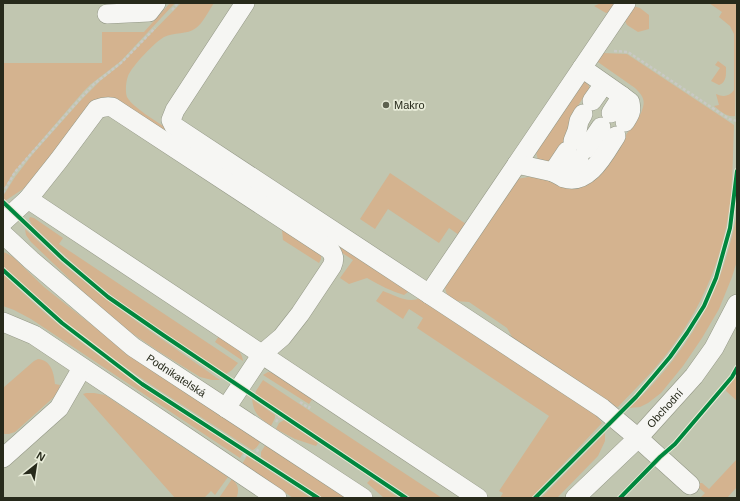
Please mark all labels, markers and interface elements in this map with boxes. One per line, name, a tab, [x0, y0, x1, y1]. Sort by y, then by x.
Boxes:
place label: Makro	[394, 99, 425, 111]
marker: Makro	[381, 100, 391, 110]
street label: Podnikatelská	[144, 352, 209, 400]
street label: Obchodní	[644, 387, 685, 430]
north arrow	[16, 445, 56, 485]
text: N	[35, 449, 47, 464]

